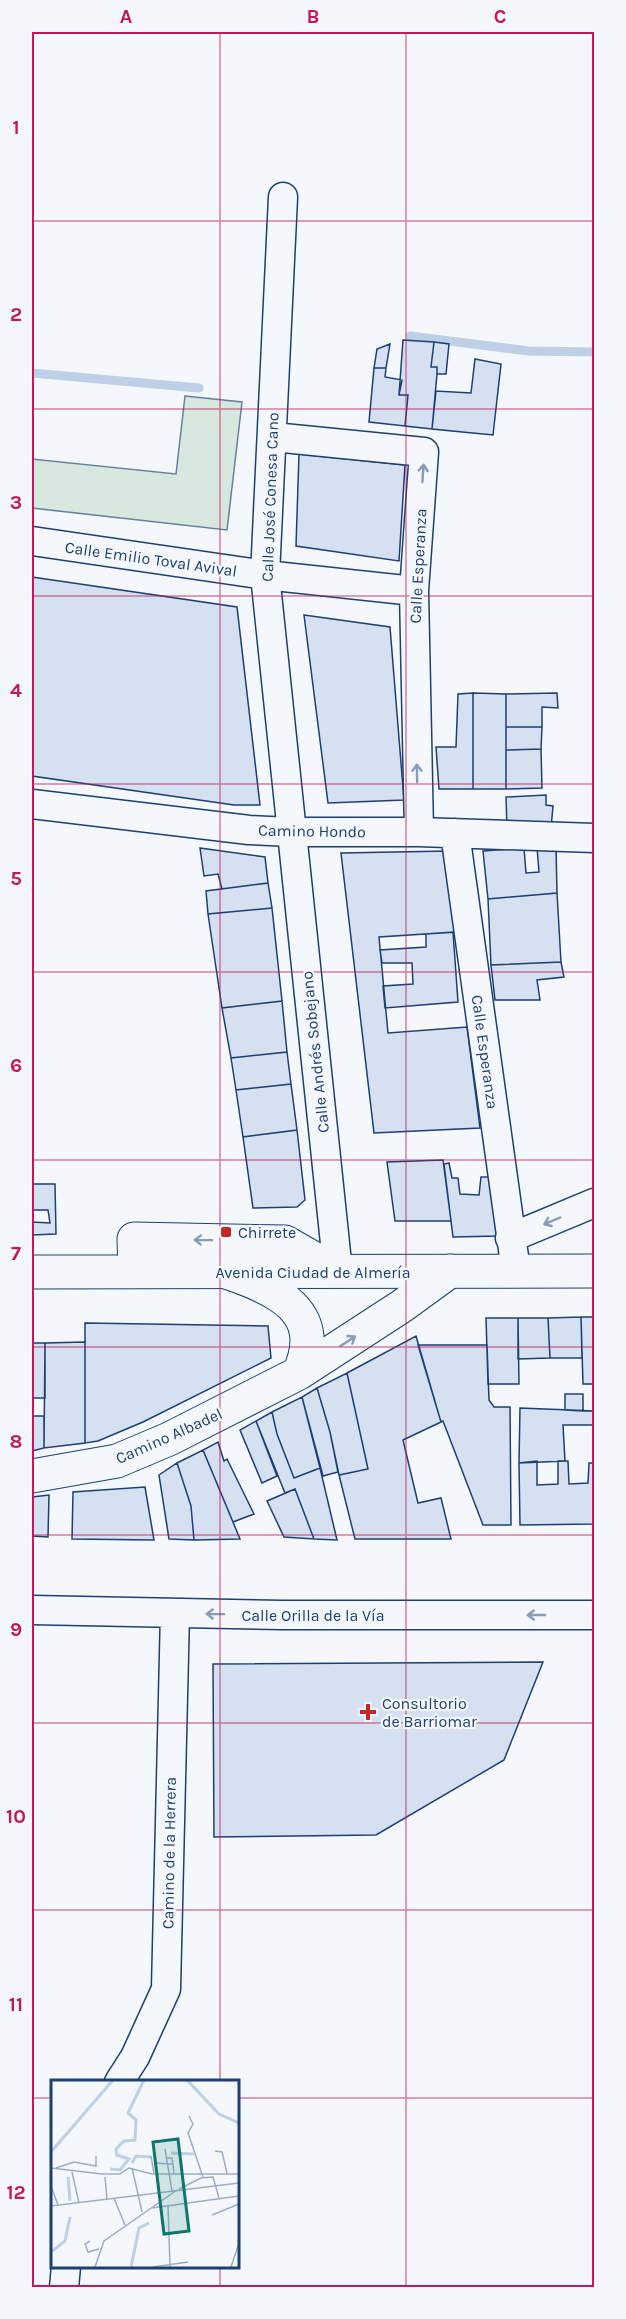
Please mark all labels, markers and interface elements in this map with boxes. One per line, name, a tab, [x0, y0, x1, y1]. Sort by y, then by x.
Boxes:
text: A	[120, 5, 133, 28]
text: B	[307, 5, 319, 28]
text: C	[494, 5, 506, 28]
text: 1	[12, 116, 20, 139]
text: 2	[10, 303, 22, 326]
street label: Calle José Conesa Cano	[258, 412, 282, 582]
one-way arrow	[418, 464, 429, 484]
text: 3	[10, 491, 22, 514]
street label: Calle Esperanza	[405, 508, 431, 624]
street label: Calle Emilio Toval Avival	[64, 538, 238, 580]
text: 4	[10, 679, 22, 702]
one-way arrow	[412, 764, 423, 784]
street label: Camino Hondo	[258, 821, 366, 841]
text: 5	[10, 867, 22, 890]
street label: Calle Andrés Sobejano	[297, 970, 333, 1134]
street label: Calle Esperanza	[468, 994, 502, 1110]
text: 6	[10, 1054, 22, 1077]
one-way arrow	[544, 1216, 562, 1227]
place label: Chirrete	[238, 1223, 296, 1242]
marker: Chirrete	[219, 1225, 233, 1239]
one-way arrow	[194, 1235, 214, 1246]
text: 7	[11, 1242, 21, 1265]
street label: Avenida Ciudad de Almería	[215, 1263, 411, 1282]
one-way arrow	[339, 1335, 356, 1347]
street label: Camino Albadel	[113, 1404, 225, 1468]
text: 8	[10, 1430, 22, 1453]
street label: Calle Orilla de la Vía	[241, 1606, 385, 1625]
one-way arrow	[206, 1608, 226, 1619]
one-way arrow	[527, 1609, 547, 1621]
text: 9	[10, 1618, 22, 1641]
place label: Consultorio de Barriomar	[382, 1694, 477, 1731]
marker: Consultorio de Barriomar	[359, 1703, 377, 1721]
street label: Camino de la Herrera	[158, 1777, 180, 1929]
text: 10	[6, 1805, 26, 1828]
text: 11	[9, 1993, 23, 2016]
inset map	[51, 2080, 238, 2268]
text: 12	[6, 2181, 26, 2204]

